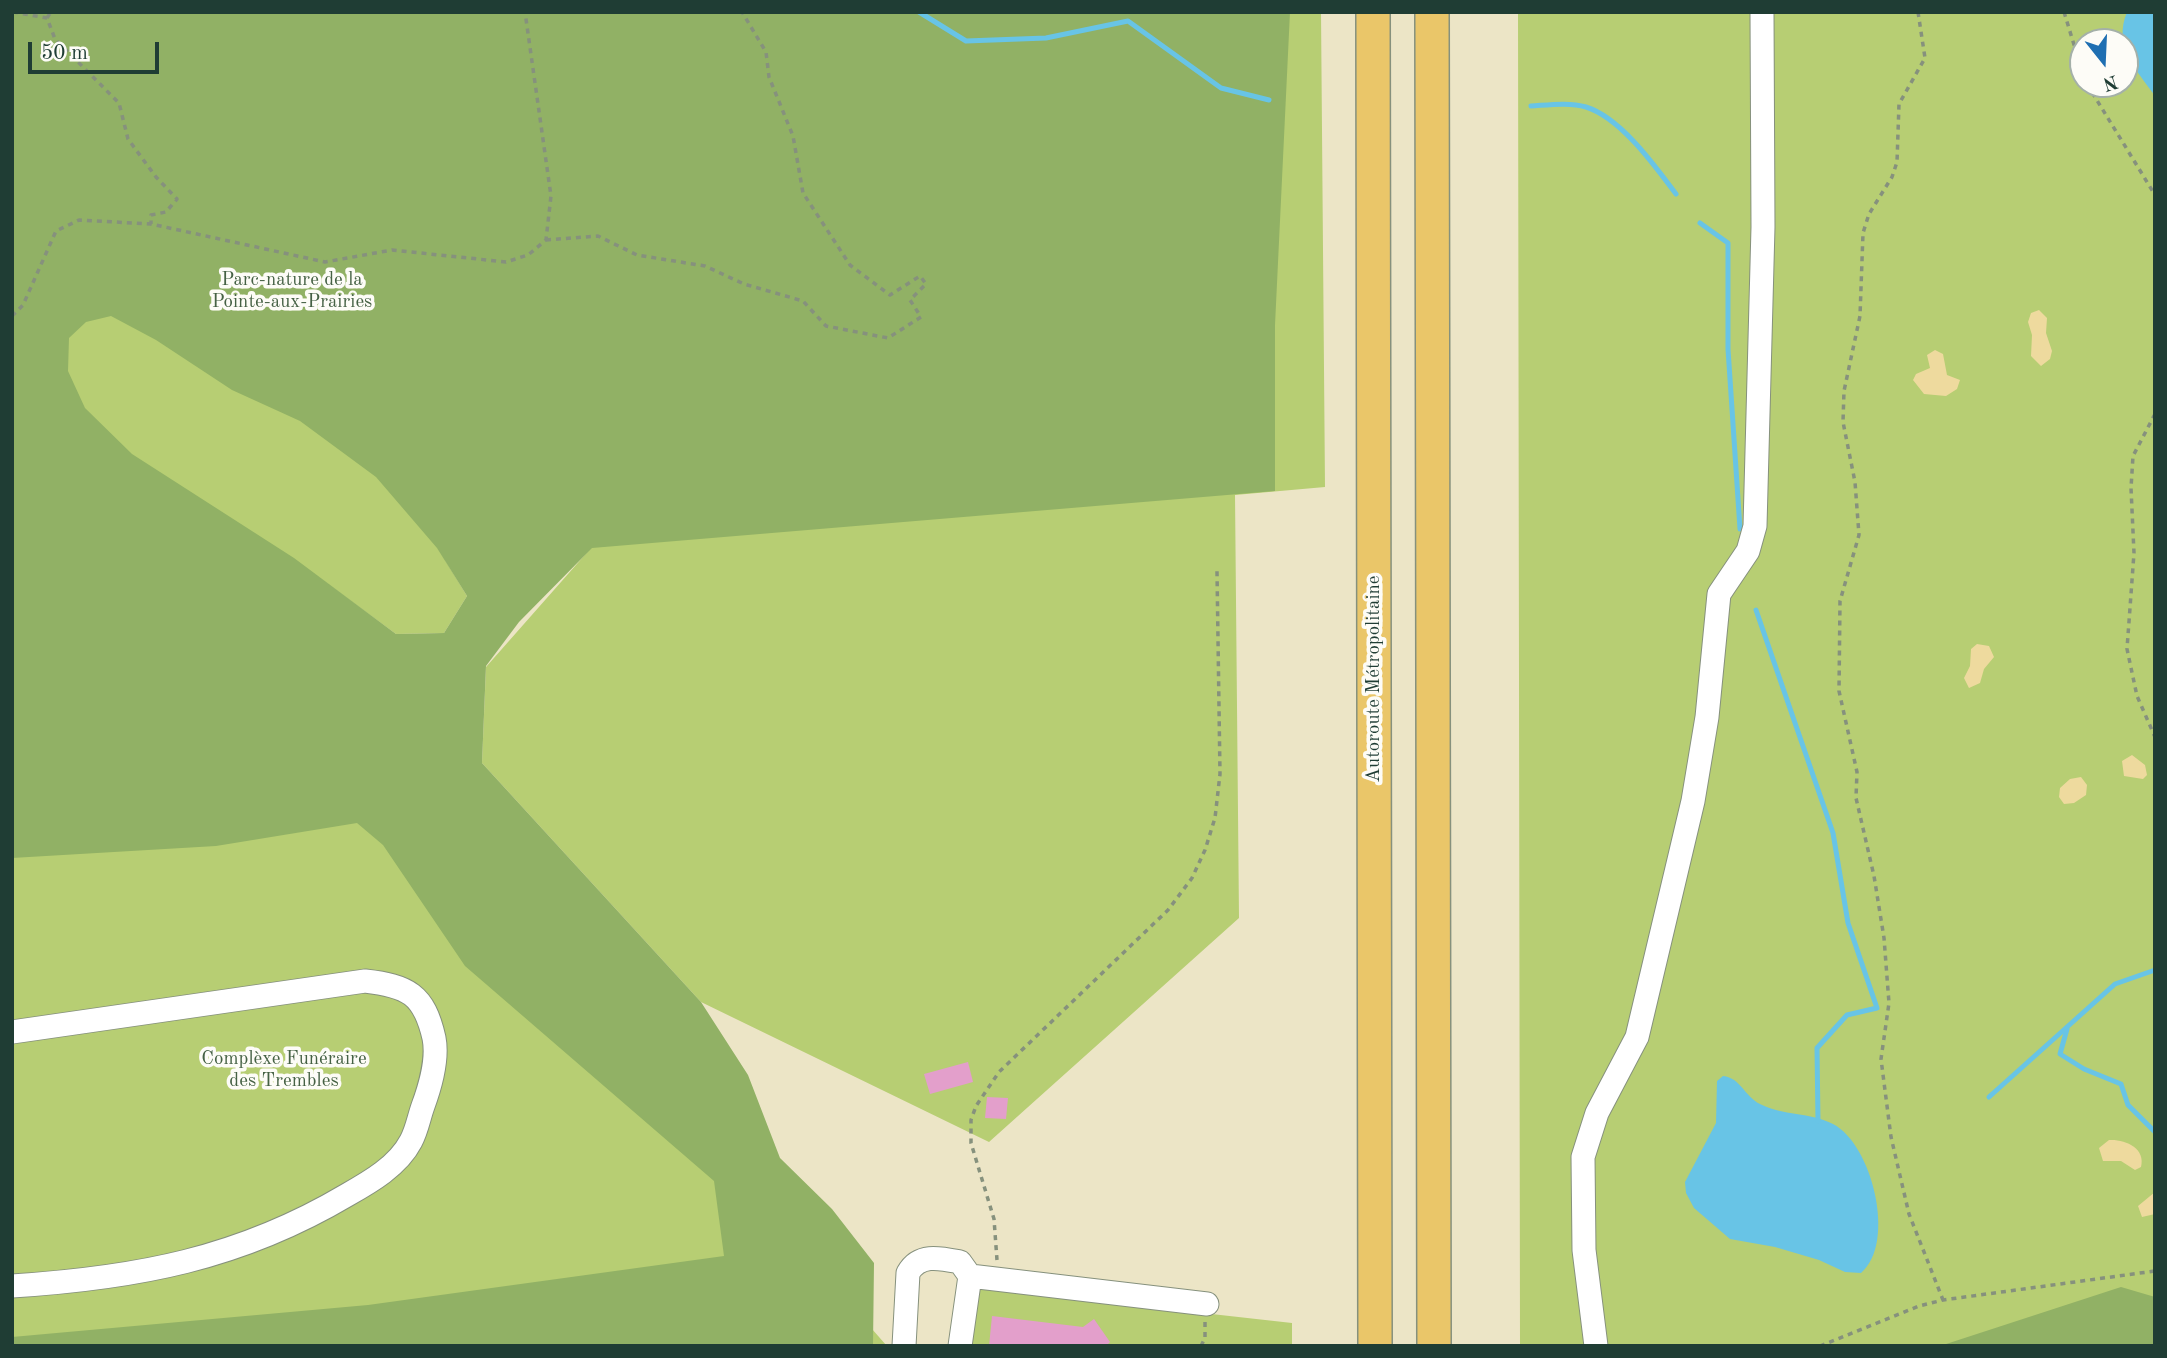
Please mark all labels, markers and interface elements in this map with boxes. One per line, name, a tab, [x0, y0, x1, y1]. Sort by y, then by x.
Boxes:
scale bar	[32, 28, 163, 72]
north arrow	[2069, 28, 2139, 98]
text: 50 m	[41, 43, 88, 64]
text: N	[2100, 70, 2120, 93]
park label: Parc-nature de la Pointe-aux-Prairies	[212, 269, 372, 313]
street label: Autoroute Métropolitaine	[1363, 575, 1385, 783]
park label: Complèxe Funéraire des Trembles	[201, 1048, 367, 1092]

